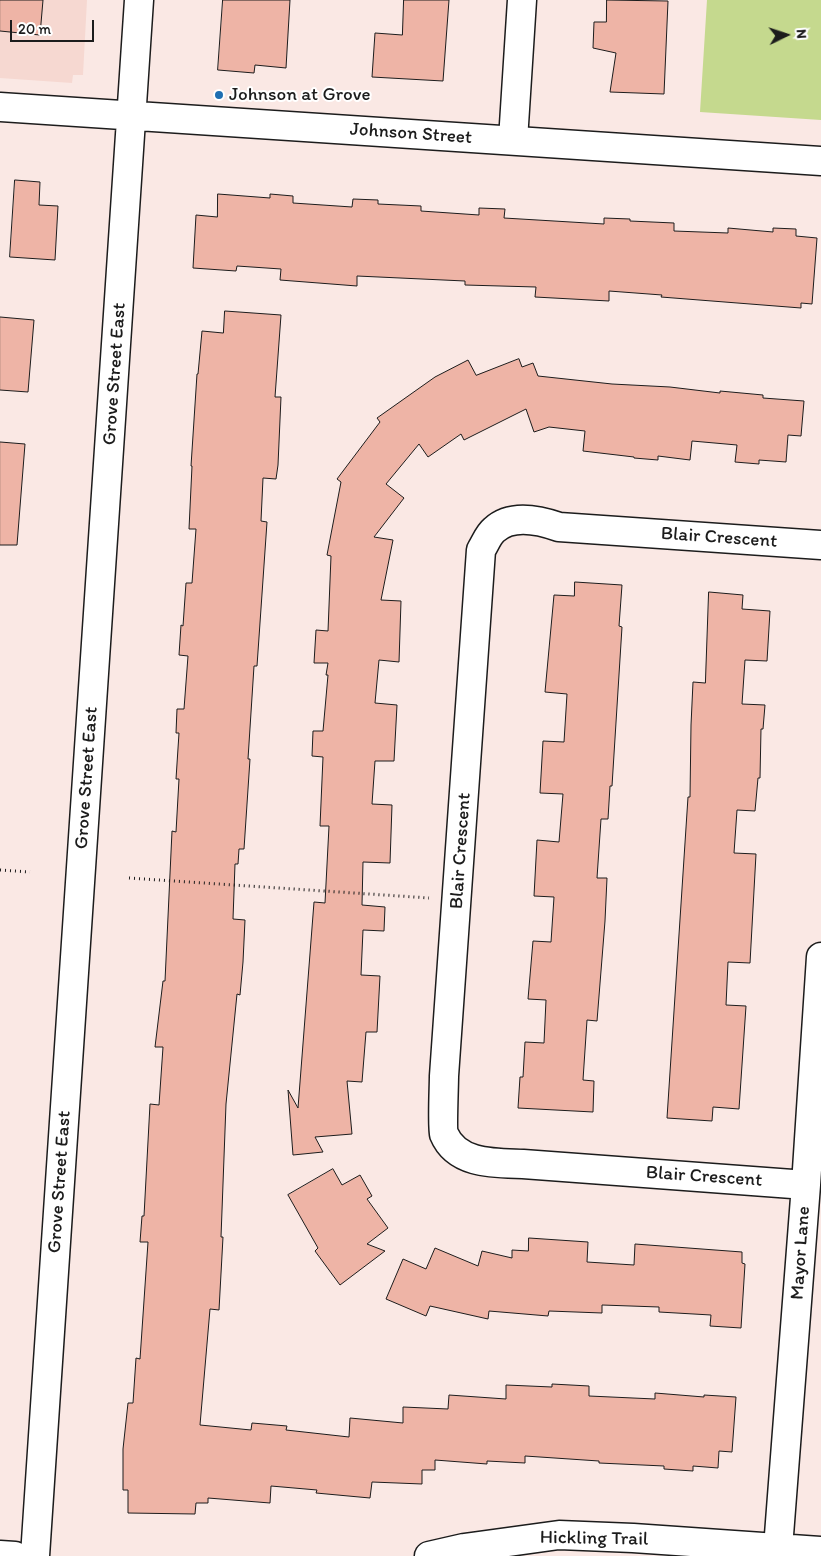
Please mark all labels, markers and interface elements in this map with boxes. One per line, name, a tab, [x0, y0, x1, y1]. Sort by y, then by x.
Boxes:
scale bar	[12, 10, 96, 42]
north arrow	[761, 10, 811, 60]
text: 20 m	[18, 20, 51, 38]
text: N	[793, 29, 810, 39]
place label: Johnson at Grove	[229, 84, 371, 106]
marker: Johnson at Grove	[213, 89, 225, 101]
street label: Johnson Street	[349, 118, 473, 150]
street label: Grove Street East	[99, 302, 131, 446]
street label: Blair Crescent	[660, 523, 778, 553]
street label: Grove Street East	[71, 706, 103, 850]
street label: Blair Crescent	[446, 792, 476, 910]
street label: Grove Street East	[44, 1110, 76, 1254]
street label: Blair Crescent	[645, 1162, 763, 1192]
street label: Mayor Lane	[786, 1205, 816, 1301]
street label: Hickling Trail	[540, 1527, 648, 1551]

